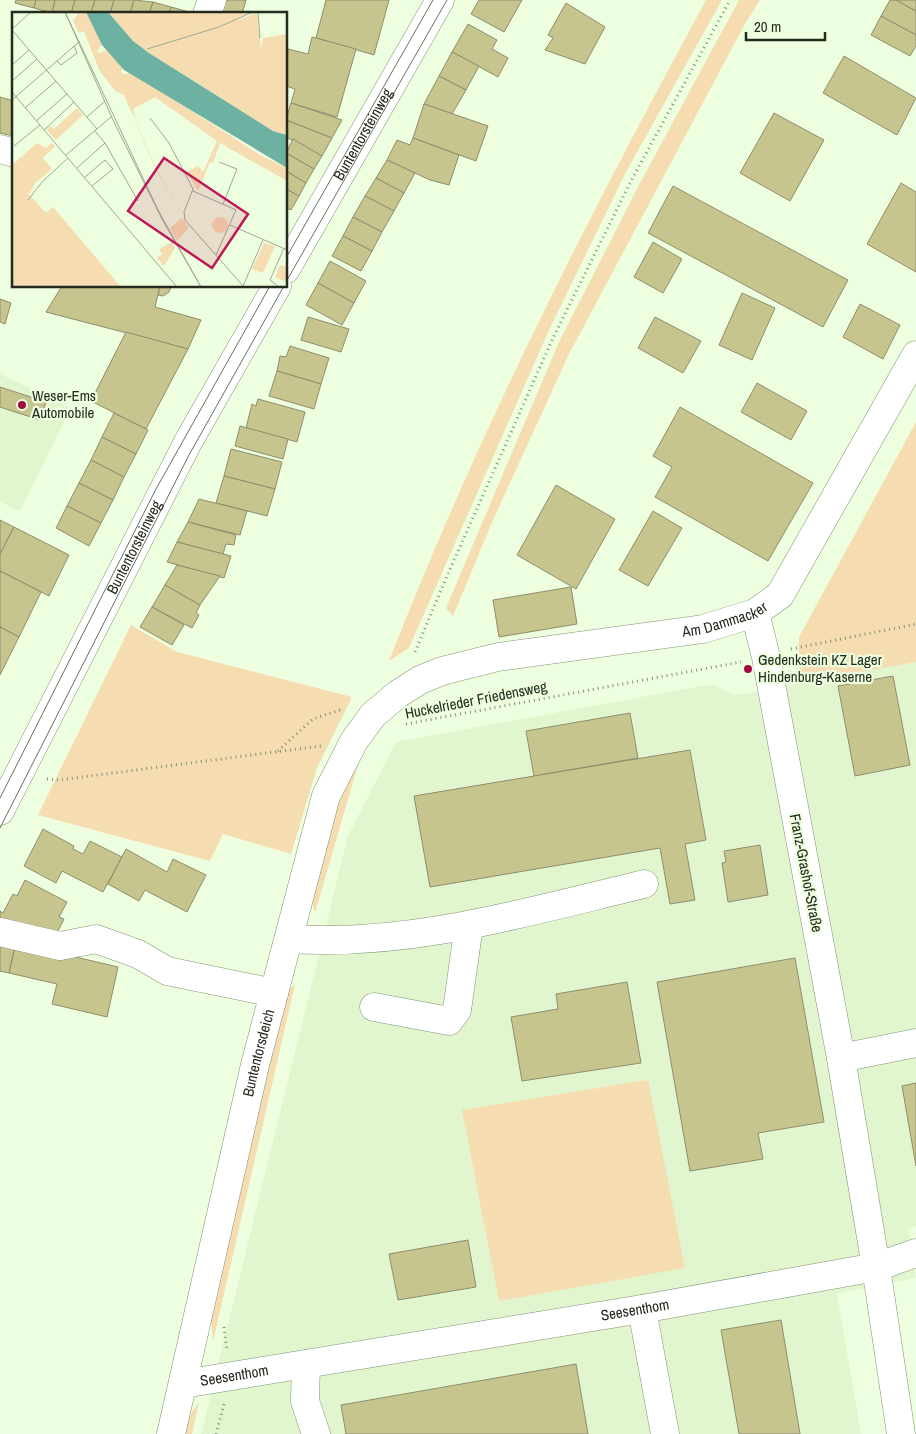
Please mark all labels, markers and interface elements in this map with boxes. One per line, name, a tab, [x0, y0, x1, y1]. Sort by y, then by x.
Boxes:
scale bar	[746, 10, 825, 42]
inset map	[12, 12, 288, 288]
text: 20 m	[754, 16, 781, 37]
street label: Buntentorsteinweg	[328, 84, 397, 184]
place label: Weser-Ems Automobile	[31, 385, 96, 423]
marker: Weser-Ems Automobile	[16, 399, 28, 411]
street label: Buntentorsteinweg	[101, 496, 167, 598]
street label: Am Dammacker	[680, 596, 771, 642]
place label: Gedenkstein KZ Lager Hindenburg-Kaserne	[758, 649, 882, 687]
marker: Gedenkstein KZ Lager Hindenburg-Kaserne	[742, 663, 754, 675]
street label: Huckelrieder Friedensweg	[403, 675, 549, 724]
street label: Franz-Grashof-Straße	[785, 812, 828, 934]
street label: Buntentorsdeich	[237, 1007, 279, 1099]
street label: Seesenthom	[599, 1293, 671, 1326]
street label: Seesenthom	[198, 1359, 270, 1391]

